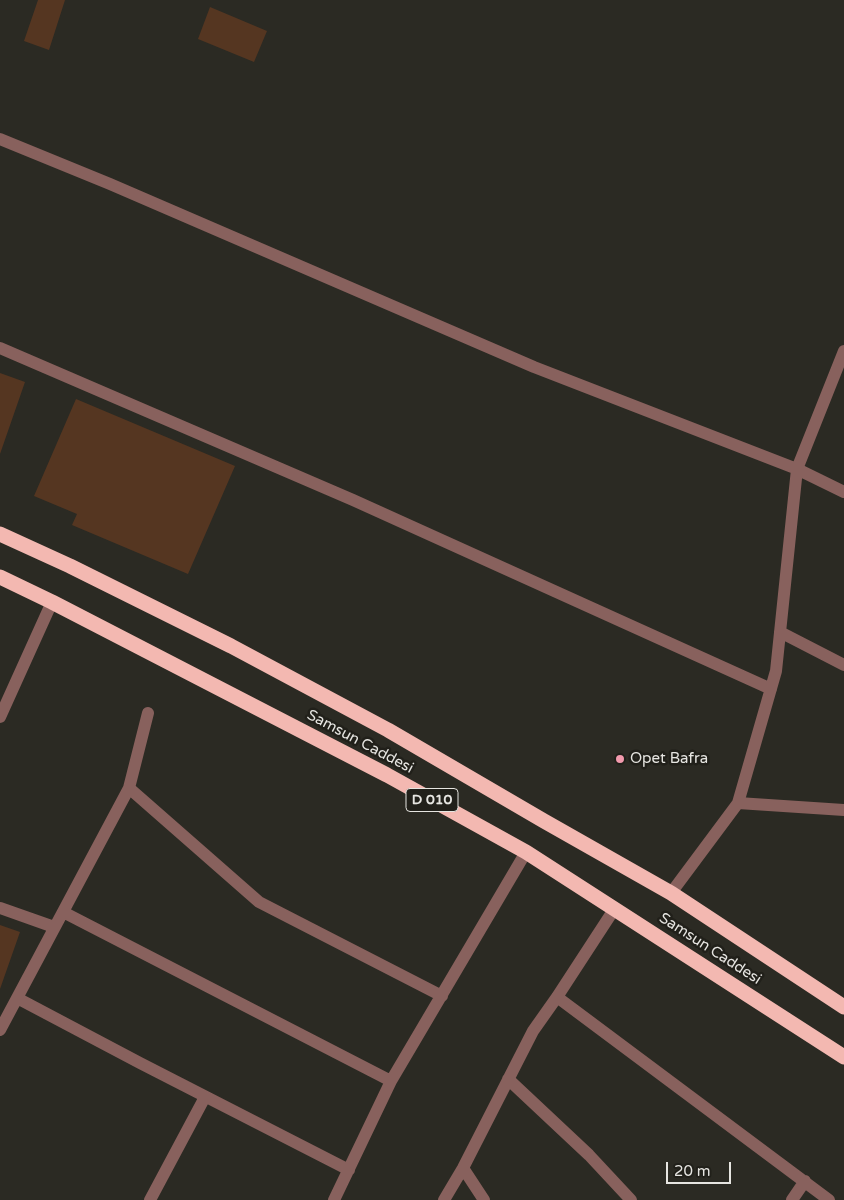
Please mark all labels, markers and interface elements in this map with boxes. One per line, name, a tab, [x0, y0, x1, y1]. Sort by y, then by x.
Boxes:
street label: Samsun Caddesi	[304, 706, 416, 778]
place label: Opet Bafra	[630, 750, 708, 768]
marker: Opet Bafra	[614, 753, 626, 765]
road number: D 010	[406, 788, 458, 812]
street label: Samsun Caddesi	[656, 909, 764, 989]
scale bar	[669, 1152, 734, 1184]
text: 20 m	[674, 1162, 711, 1180]

